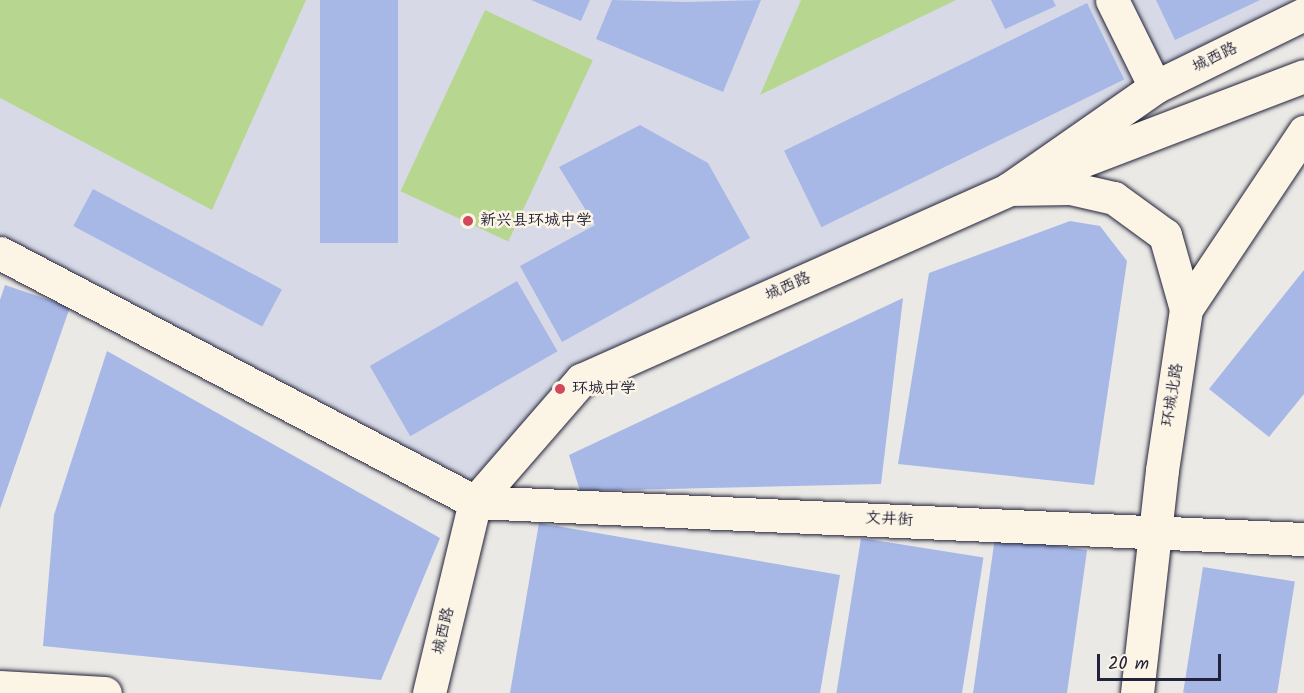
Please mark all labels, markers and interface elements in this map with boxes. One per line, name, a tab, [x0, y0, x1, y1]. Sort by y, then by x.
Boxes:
street label: 城西路	[1189, 39, 1241, 77]
place label: 新兴县环城中学	[480, 211, 592, 231]
marker: 新兴县环城中学	[461, 214, 475, 228]
street label: 城西路	[762, 268, 814, 306]
street label: 环城北路	[1159, 362, 1187, 428]
place label: 环城中学	[572, 379, 636, 399]
marker: 环城中学	[553, 382, 567, 396]
street label: 文井街	[865, 509, 913, 531]
street label: 城西路	[429, 605, 459, 657]
scale bar	[1100, 642, 1224, 680]
text: 20 m	[1108, 650, 1149, 679]

